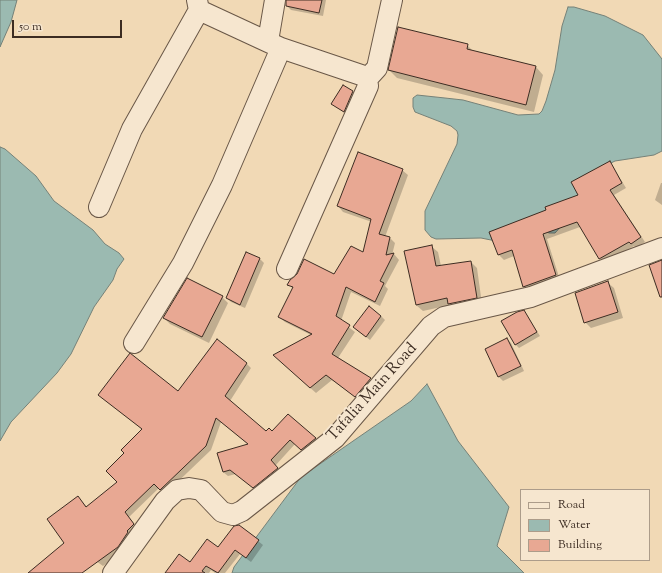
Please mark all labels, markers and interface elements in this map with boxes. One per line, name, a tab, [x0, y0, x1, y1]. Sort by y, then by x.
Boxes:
scale bar	[14, 12, 124, 38]
text: 50 m	[19, 18, 42, 36]
street label: Tafalia Main Road	[324, 340, 422, 446]
legend	[520, 489, 650, 561]
text: Road	[558, 496, 585, 514]
text: Water	[558, 516, 590, 534]
text: Building	[558, 536, 602, 554]

